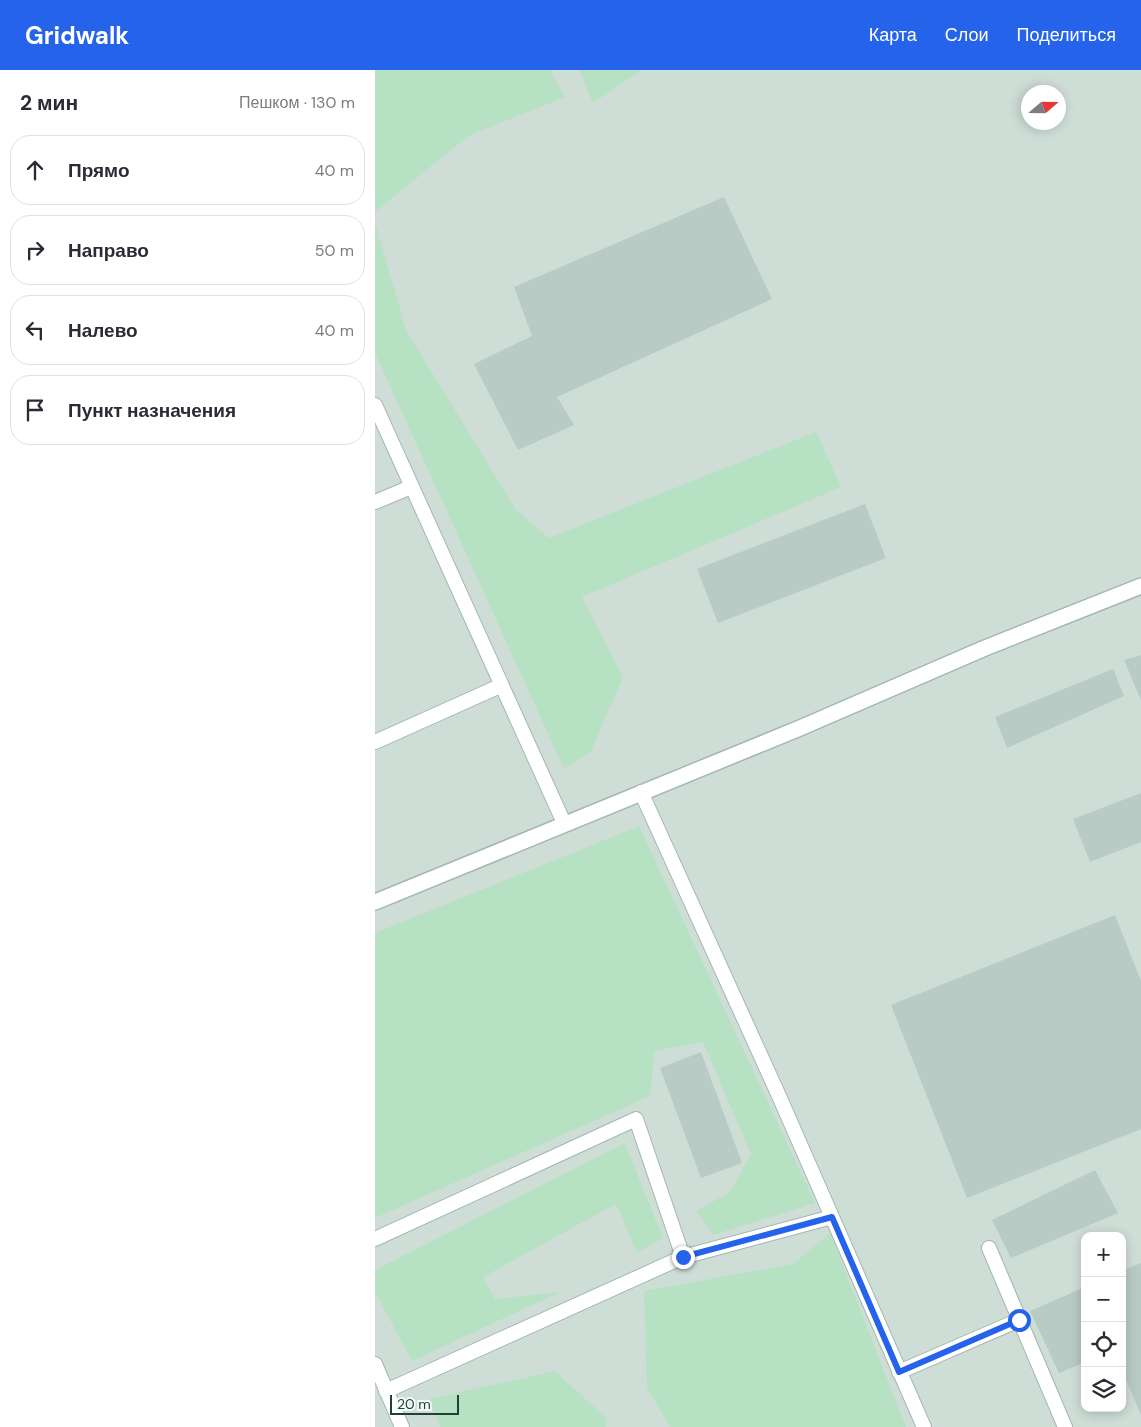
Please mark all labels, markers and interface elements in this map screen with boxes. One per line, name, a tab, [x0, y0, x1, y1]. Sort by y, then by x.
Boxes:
text: Gridwalk	[25, 20, 129, 51]
text: Карта	[869, 23, 917, 47]
text: Слои	[945, 23, 989, 47]
text: Поделиться	[1017, 23, 1116, 47]
north arrow	[1021, 85, 1066, 130]
text: 2 мин	[20, 89, 78, 117]
text: Пешком · 130 m	[239, 92, 355, 113]
icon: ahead	[21, 156, 49, 184]
text: Прямо	[68, 158, 130, 183]
text: 40 m	[315, 160, 354, 181]
icon: right	[21, 236, 49, 264]
text: Направо	[68, 238, 149, 263]
text: 50 m	[315, 240, 354, 261]
icon: left	[21, 316, 49, 344]
text: Налево	[68, 318, 138, 343]
text: 40 m	[315, 320, 354, 341]
icon: arrive	[21, 396, 49, 424]
text: Пункт назначения	[68, 398, 236, 423]
map controls	[1081, 1232, 1126, 1412]
button: +	[1081, 1232, 1126, 1277]
route end	[672, 1246, 695, 1269]
button: −	[1081, 1277, 1126, 1322]
route start	[1008, 1309, 1031, 1332]
button: locate	[1081, 1322, 1126, 1367]
button: layers	[1081, 1367, 1126, 1412]
scale bar	[390, 1392, 459, 1415]
text: 20 m	[397, 1395, 431, 1413]

